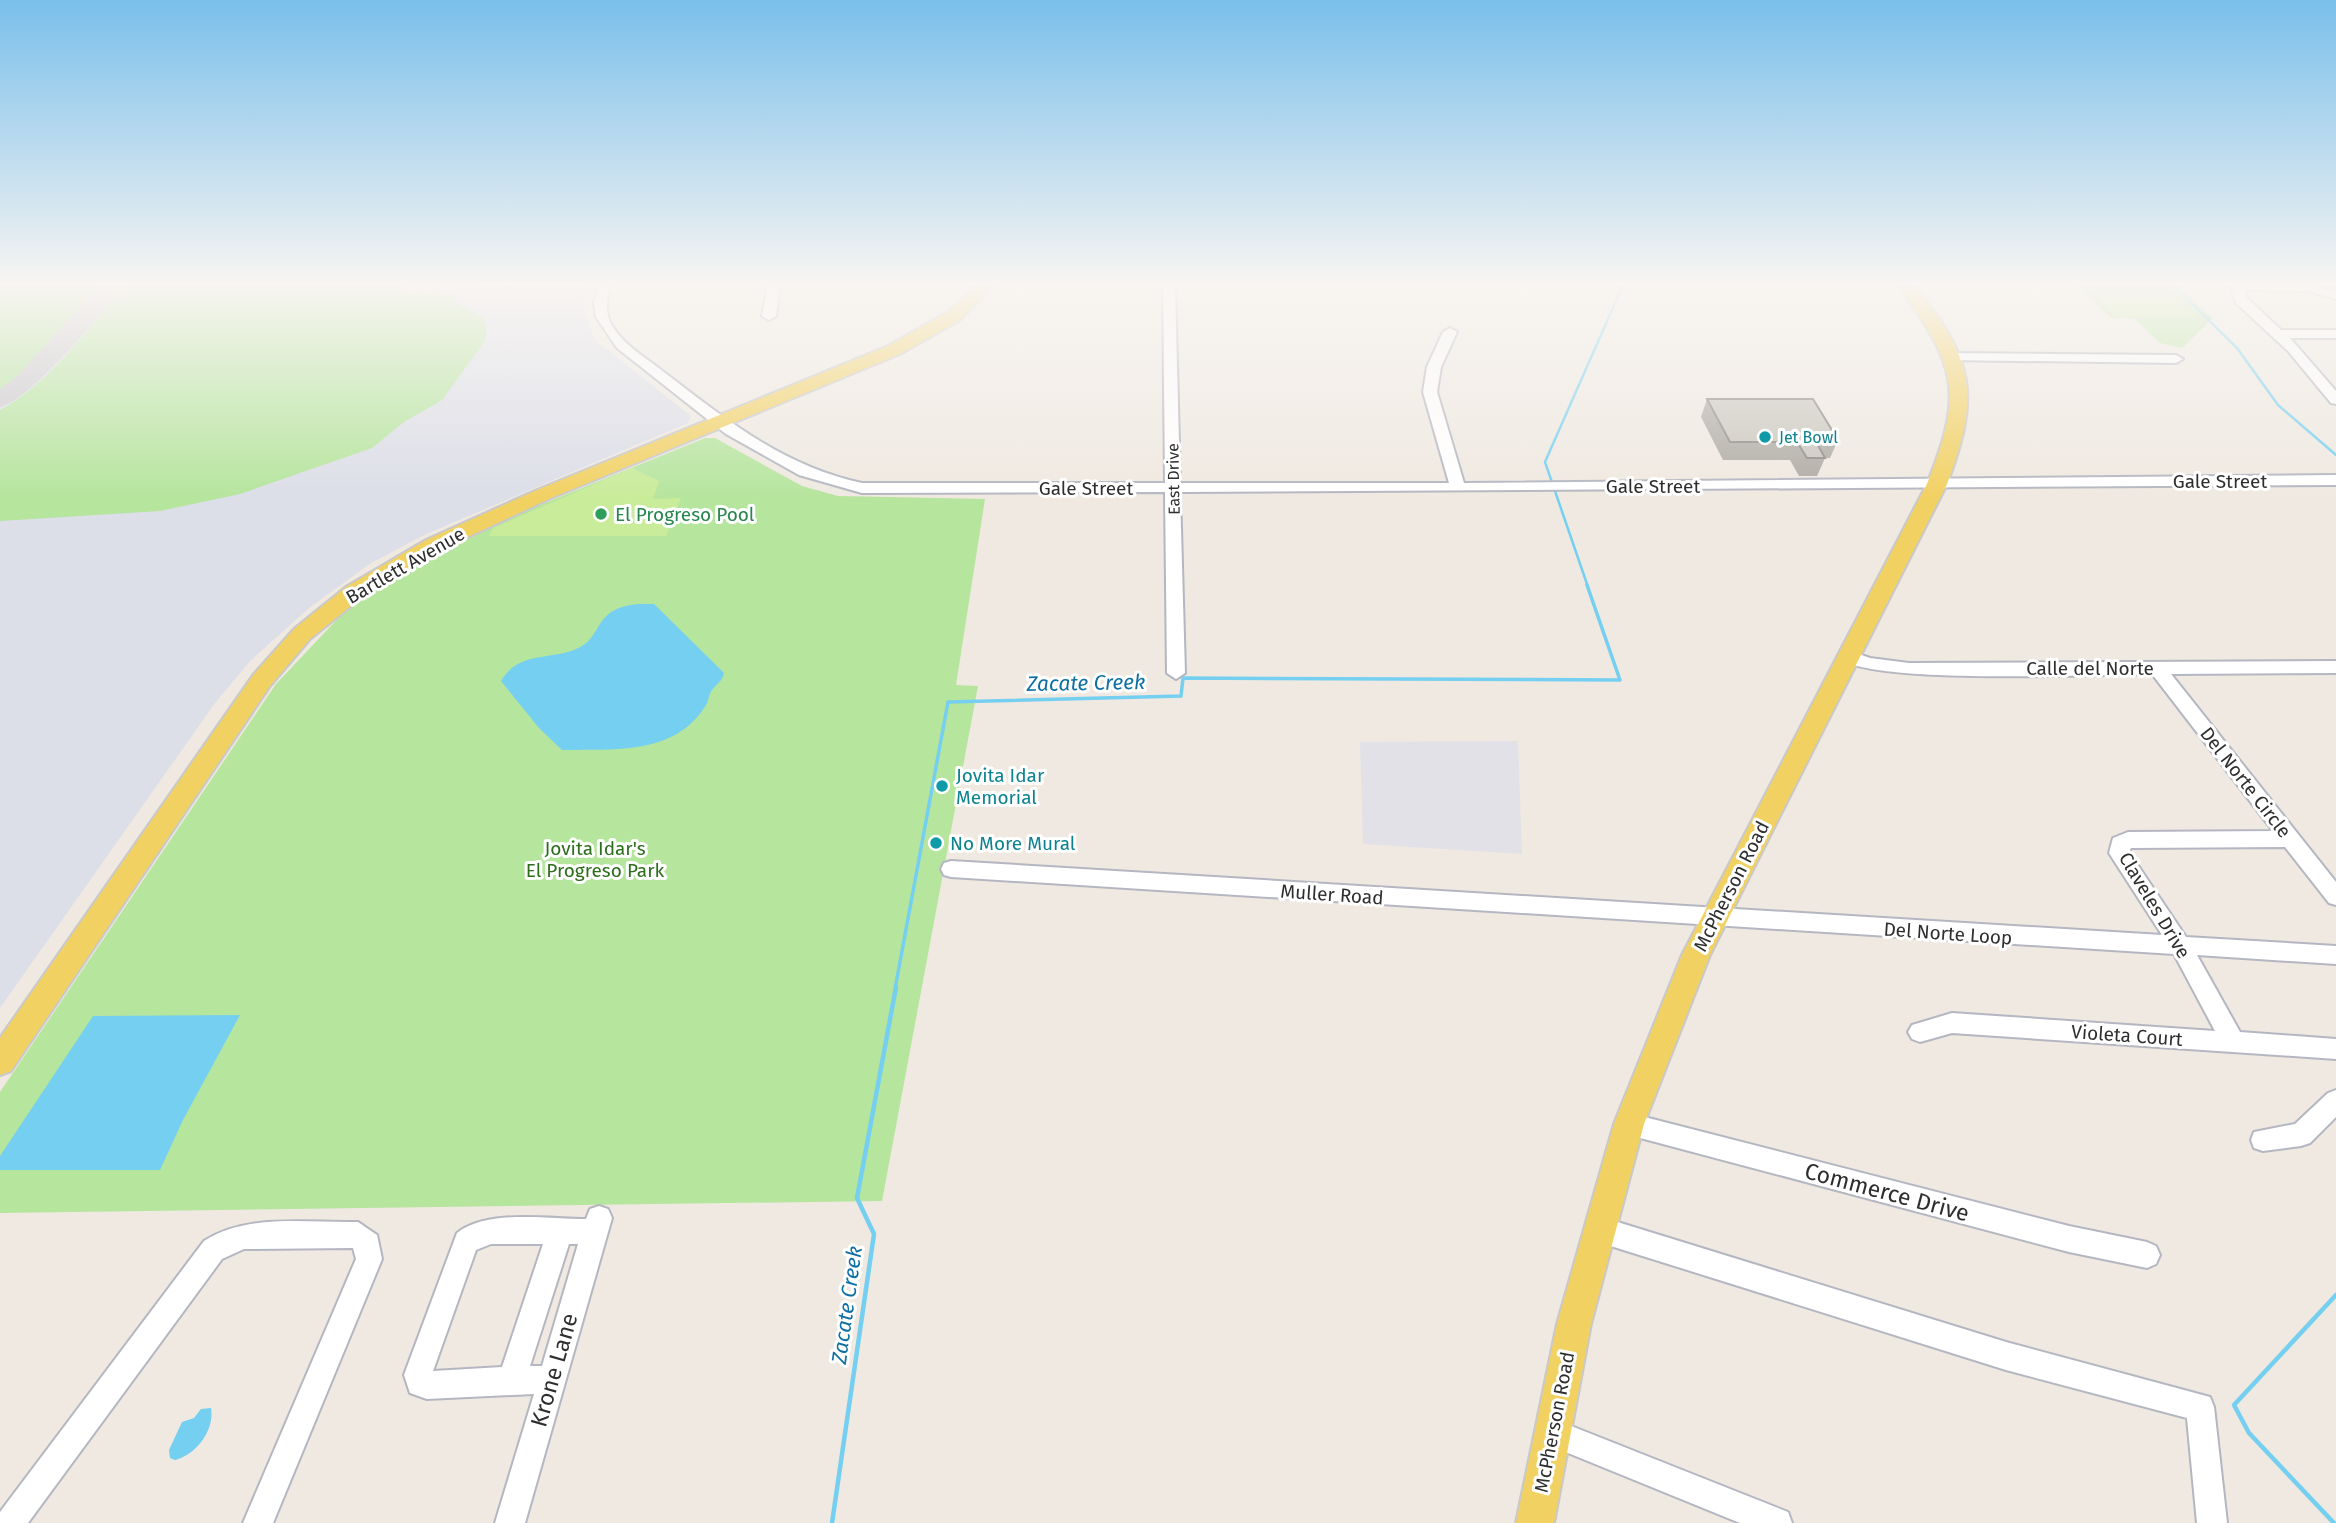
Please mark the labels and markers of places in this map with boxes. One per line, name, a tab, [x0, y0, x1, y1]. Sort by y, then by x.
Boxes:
place label: Jet Bowl	[1779, 428, 1838, 447]
marker: Jet Bowl	[1757, 429, 1773, 445]
place label: El Progreso Pool	[615, 503, 755, 526]
marker: El Progreso Pool	[593, 506, 609, 522]
place label: Jovita Idar Memorial	[956, 764, 1045, 809]
marker: Jovita Idar Memorial	[934, 778, 950, 794]
place label: No More Mural	[950, 832, 1076, 855]
marker: No More Mural	[928, 835, 944, 851]

